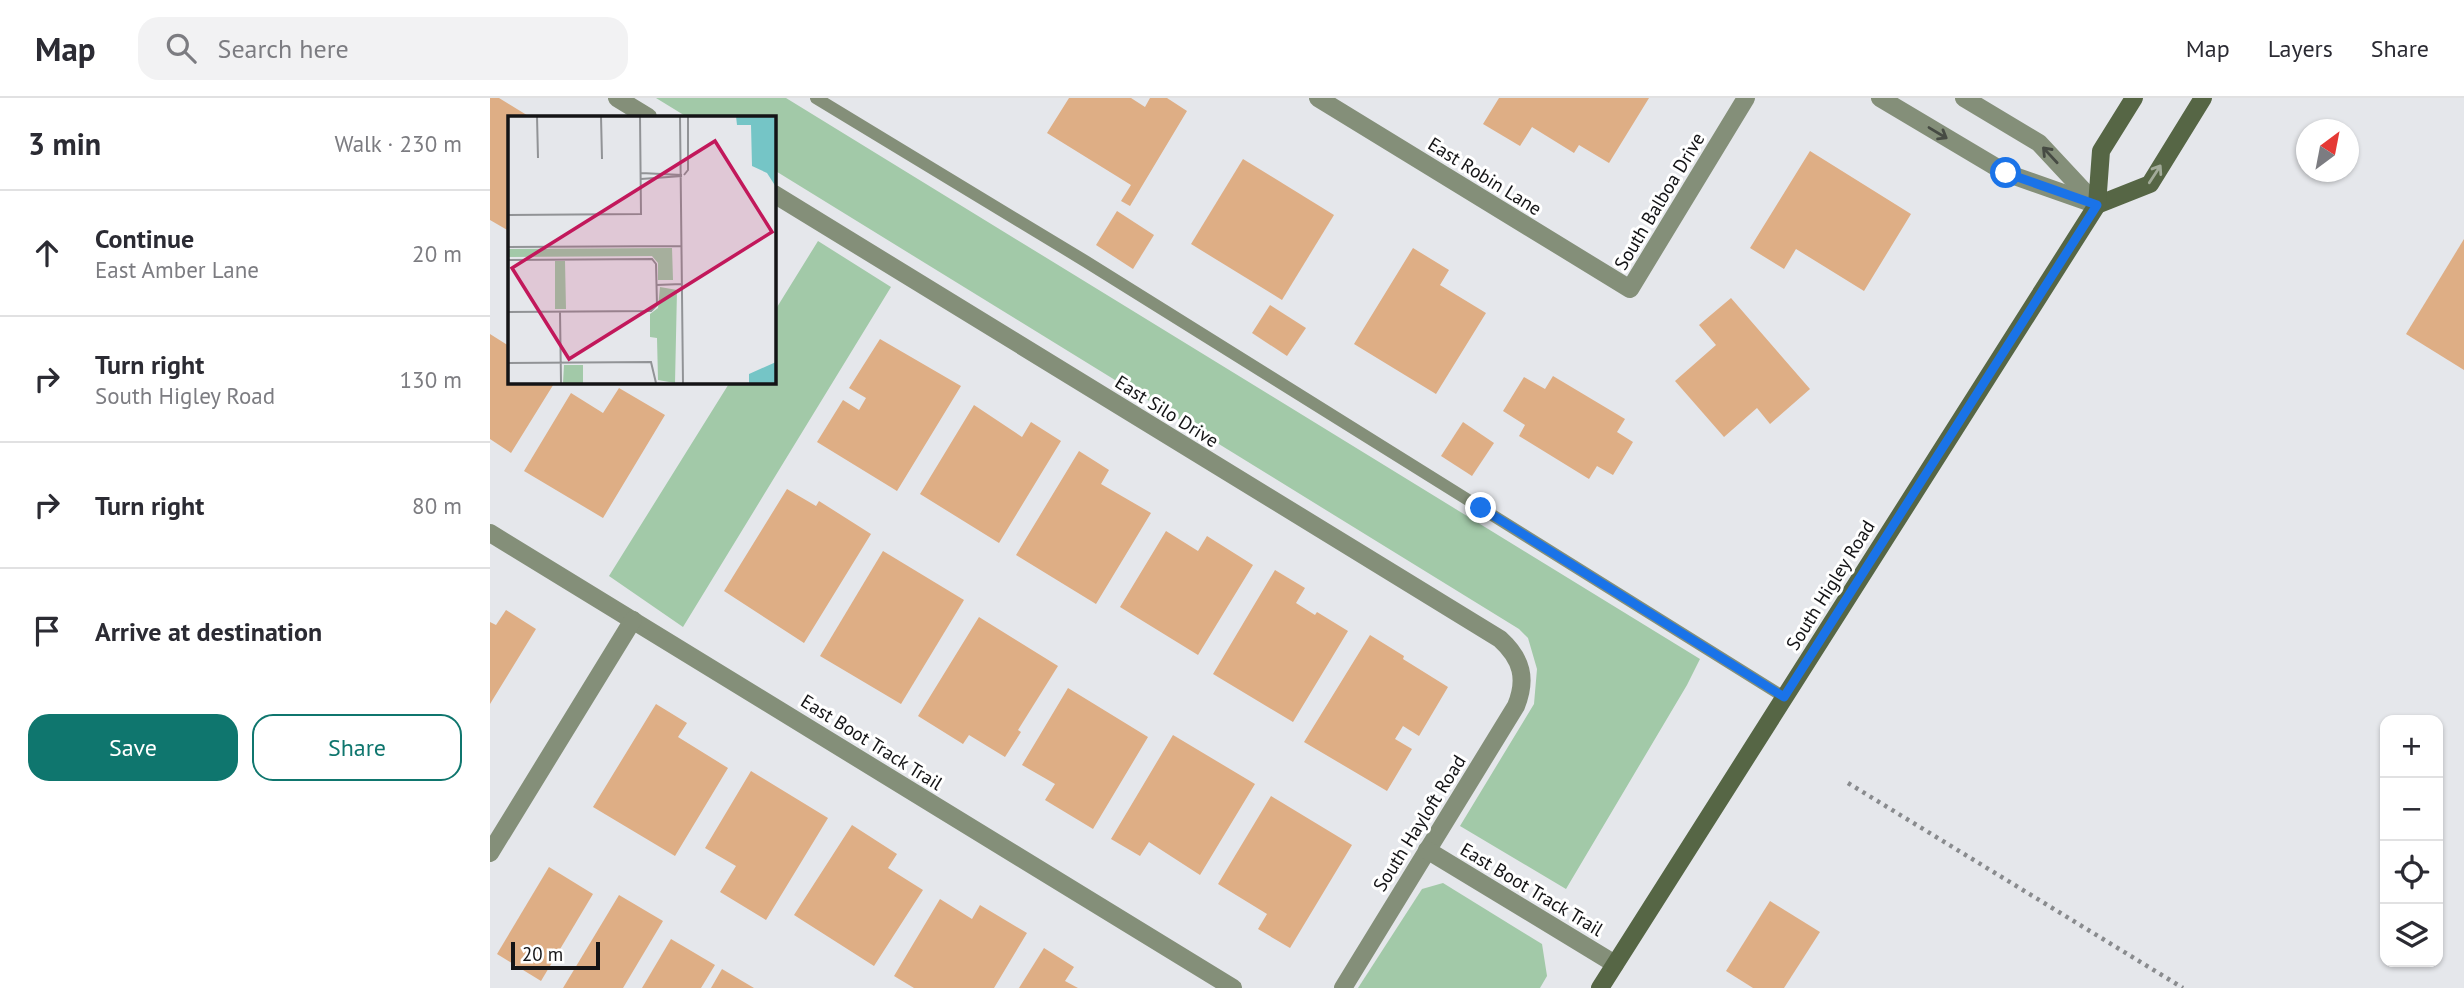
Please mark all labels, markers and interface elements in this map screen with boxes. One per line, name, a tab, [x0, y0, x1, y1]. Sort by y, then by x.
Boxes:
search box	[138, 17, 628, 80]
text: Map	[35, 27, 96, 70]
icon: search	[162, 29, 200, 67]
text: Search here	[218, 32, 349, 65]
text: Map	[2186, 33, 2230, 64]
text: Layers	[2268, 33, 2333, 64]
text: Share	[2371, 33, 2429, 64]
inset map	[508, 116, 775, 383]
north arrow	[2296, 119, 2359, 182]
text: 3 min	[28, 124, 101, 163]
one-way arrow	[1928, 126, 1948, 140]
street label: South Balboa Drive	[1609, 128, 1709, 274]
text: Walk · 230 m	[335, 129, 462, 158]
street label: East Robin Lane	[1424, 132, 1546, 220]
one-way arrow	[2042, 147, 2059, 164]
route start	[1990, 157, 2021, 188]
one-way arrow	[2148, 165, 2163, 184]
text: Continue	[95, 222, 194, 255]
icon: ahead	[28, 234, 66, 272]
text: 20 m	[412, 239, 462, 268]
text: East Amber Lane	[95, 255, 259, 284]
text: Turn right	[95, 348, 204, 381]
icon: right	[28, 360, 66, 398]
text: 130 m	[400, 365, 462, 394]
street label: East Silo Drive	[1111, 370, 1223, 452]
text: South Higley Road	[95, 381, 275, 410]
icon: right	[28, 486, 66, 524]
text: Turn right	[95, 489, 204, 522]
text: 80 m	[412, 491, 462, 520]
route end	[1465, 492, 1496, 523]
street label: South Higley Road	[1780, 516, 1880, 654]
icon: arrive	[28, 612, 66, 650]
text: Arrive at destination	[95, 615, 322, 648]
street label: East Boot Track Trail	[797, 689, 948, 795]
button: Save	[28, 714, 238, 781]
button: Share	[252, 714, 462, 781]
map controls	[2380, 715, 2443, 967]
button: +	[2380, 715, 2443, 778]
street label: South Hayloft Road	[1367, 750, 1471, 896]
button: −	[2380, 778, 2443, 841]
street label: East Boot Track Trail	[1456, 837, 1608, 941]
button: locate	[2380, 841, 2443, 904]
button: layers	[2380, 904, 2443, 967]
scale bar	[511, 939, 600, 971]
text: 20 m	[522, 942, 563, 966]

